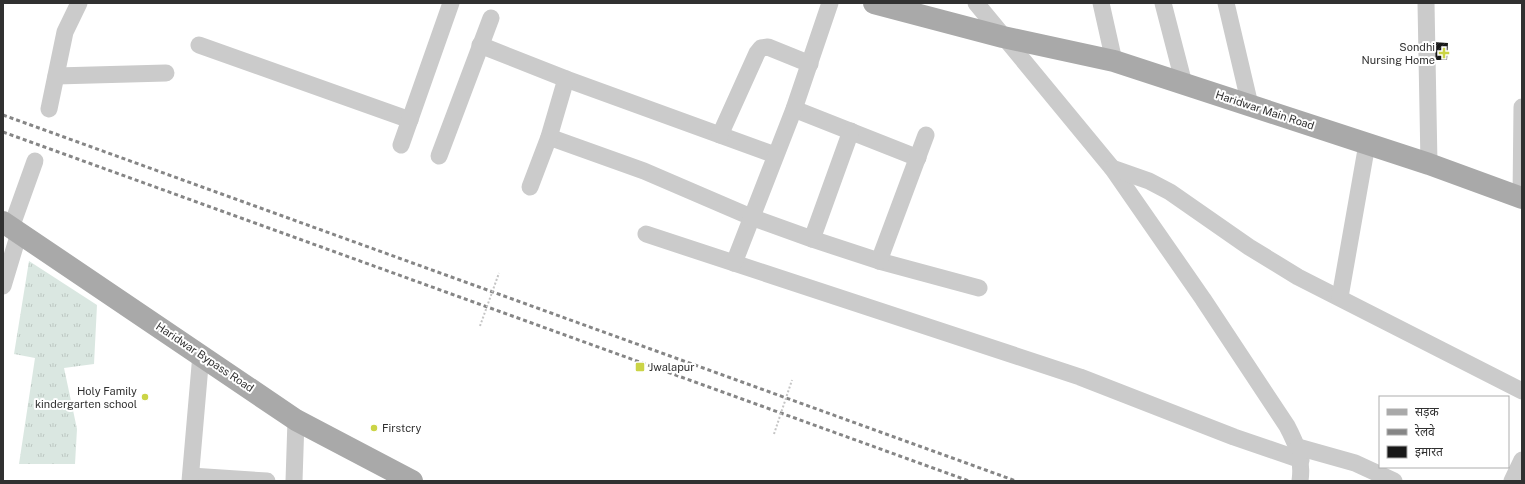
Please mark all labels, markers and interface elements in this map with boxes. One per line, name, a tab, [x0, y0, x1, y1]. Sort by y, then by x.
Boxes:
place label: Sondhi Nursing Home	[1361, 41, 1435, 66]
marker: Sondhi Nursing Home	[1438, 47, 1450, 59]
street label: Haridwar Main Road	[1214, 88, 1316, 132]
street label: Haridwar Bypass Road	[154, 320, 256, 394]
marker: Jwalapur	[634, 361, 646, 373]
place label: Jwalapur	[649, 361, 694, 373]
place label: Holy Family kindergarten school	[35, 385, 137, 410]
marker: Holy Family kindergarten school	[140, 392, 150, 402]
legend	[1379, 396, 1509, 468]
text: सड़क	[1415, 405, 1440, 419]
place label: Firstcry	[382, 422, 422, 434]
marker: Firstcry	[369, 423, 379, 433]
text: रेलवे	[1415, 424, 1435, 439]
text: इमारत	[1415, 445, 1444, 459]

